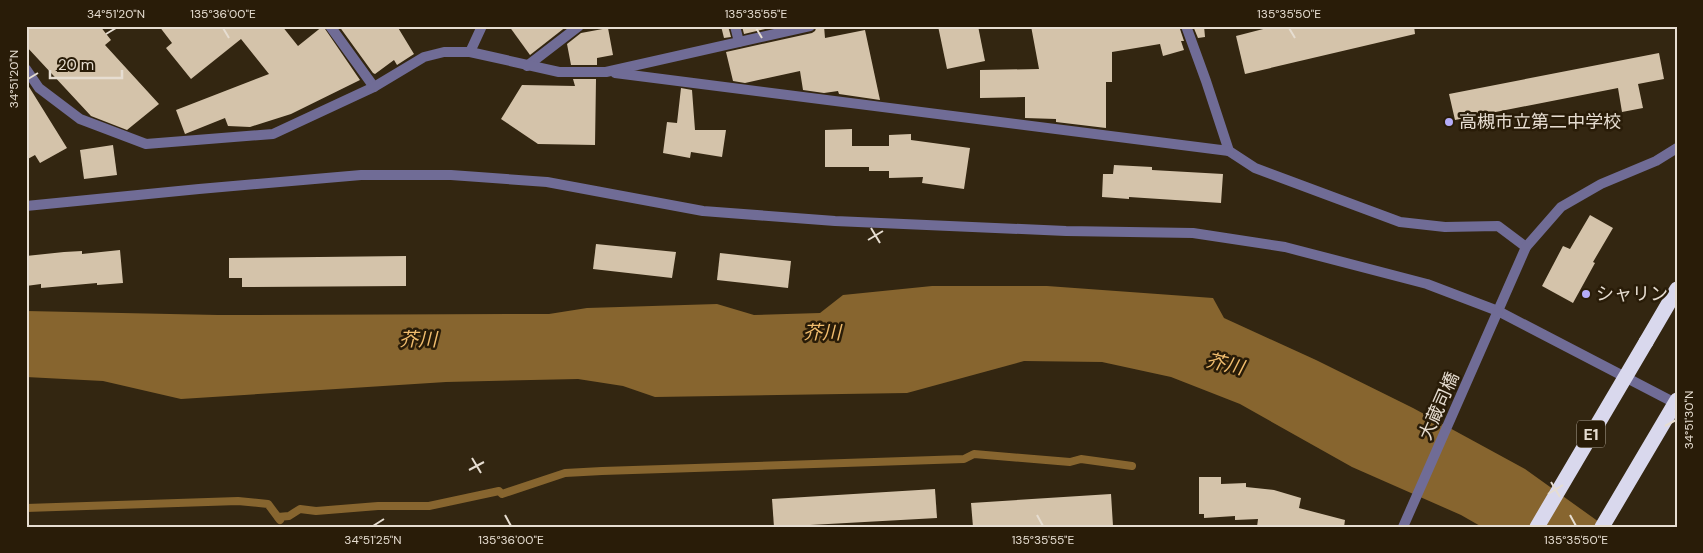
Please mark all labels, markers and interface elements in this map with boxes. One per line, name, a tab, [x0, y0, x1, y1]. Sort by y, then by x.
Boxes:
text: 34°51'20"N	[87, 6, 145, 22]
text: 135°36'00"E	[190, 6, 256, 22]
text: 135°35'55"E	[725, 6, 788, 22]
text: 135°35'50"E	[1257, 6, 1321, 22]
scale bar	[50, 48, 122, 80]
text: 34°51'20"N	[6, 50, 22, 108]
text: 20 m	[58, 55, 94, 75]
place label: 高槻市立第二中学校	[1459, 110, 1621, 134]
marker: 高槻市立第二中学校	[1443, 116, 1455, 128]
place label: シャリン	[1596, 282, 1668, 306]
marker: シャリン	[1580, 288, 1592, 300]
water label: 芥川	[803, 320, 843, 345]
water label: 芥川	[399, 327, 439, 352]
water label: 芥川	[1204, 348, 1248, 381]
street label: 大蔵司橋	[1413, 368, 1465, 444]
text: 34°51'30"N	[1681, 391, 1697, 449]
road number: E1	[1577, 420, 1605, 448]
text: 34°51'25"N	[344, 532, 402, 548]
text: 135°36'00"E	[478, 532, 544, 548]
text: 135°35'55"E	[1012, 532, 1075, 548]
text: 135°35'50"E	[1544, 532, 1608, 548]

